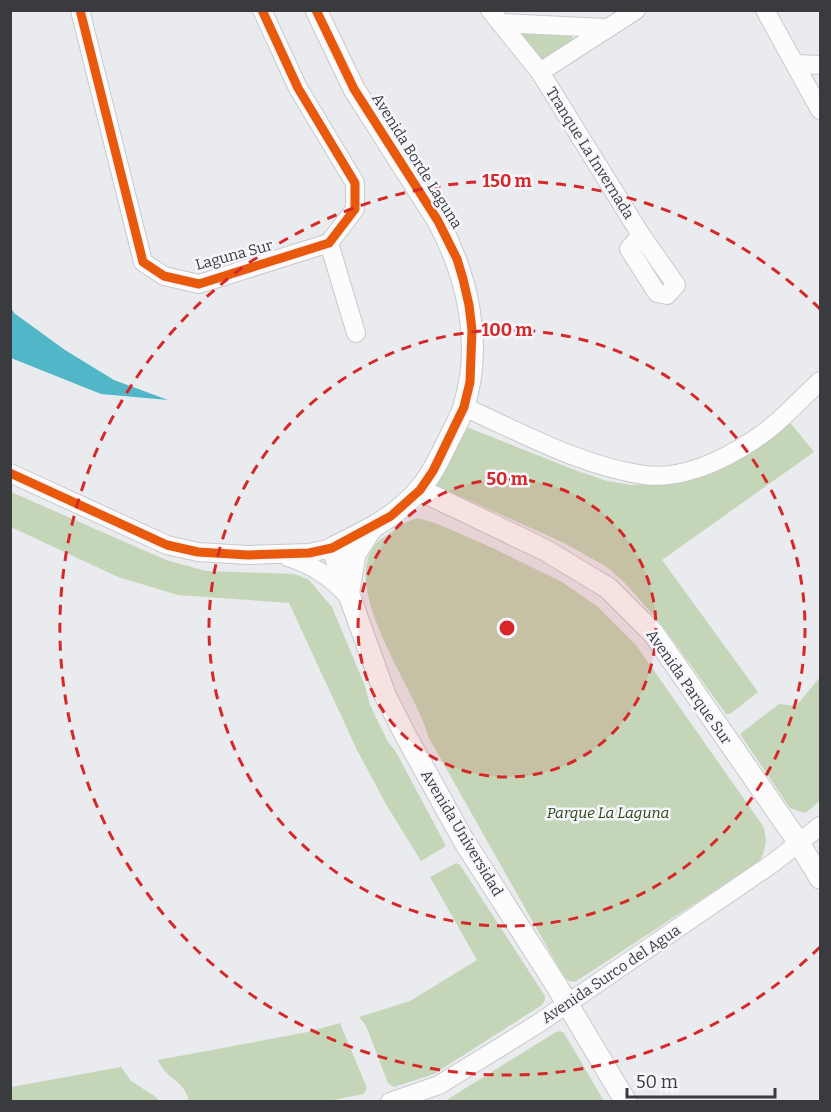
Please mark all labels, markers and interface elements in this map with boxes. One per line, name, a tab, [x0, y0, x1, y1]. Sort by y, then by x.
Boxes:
street label: Tranque La Invernada	[542, 84, 638, 222]
street label: Avenida Borde Laguna	[368, 90, 466, 232]
text: 150 m	[482, 170, 532, 192]
street label: Laguna Sur	[193, 236, 275, 274]
text: 100 m	[481, 319, 533, 341]
text: 50 m	[486, 468, 528, 490]
centre of rings	[497, 618, 517, 638]
street label: Avenida Parque Sur	[642, 626, 736, 748]
street label: Avenida Universidad	[417, 767, 507, 900]
park label: Parque La Laguna	[547, 804, 669, 822]
street label: Avenida Surco del Agua	[538, 921, 684, 1027]
scale bar	[627, 1061, 776, 1099]
text: 50 m	[636, 1071, 678, 1093]

